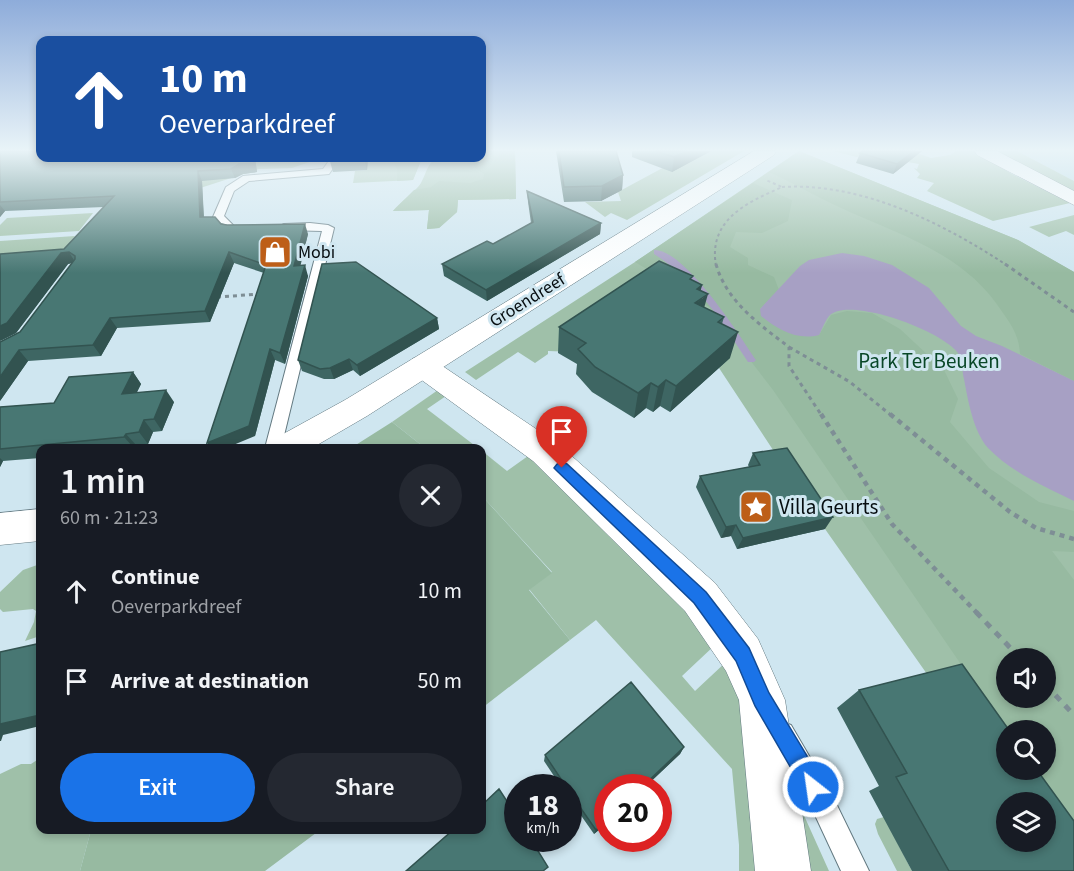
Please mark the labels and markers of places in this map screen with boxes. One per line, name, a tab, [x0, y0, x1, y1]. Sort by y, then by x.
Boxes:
shop icon: Mobi	[257, 234, 293, 270]
place label: Mobi	[298, 240, 335, 265]
pin	[536, 406, 587, 468]
place icon: Villa Geurts	[738, 489, 774, 525]
place label: Villa Geurts	[779, 492, 878, 522]

